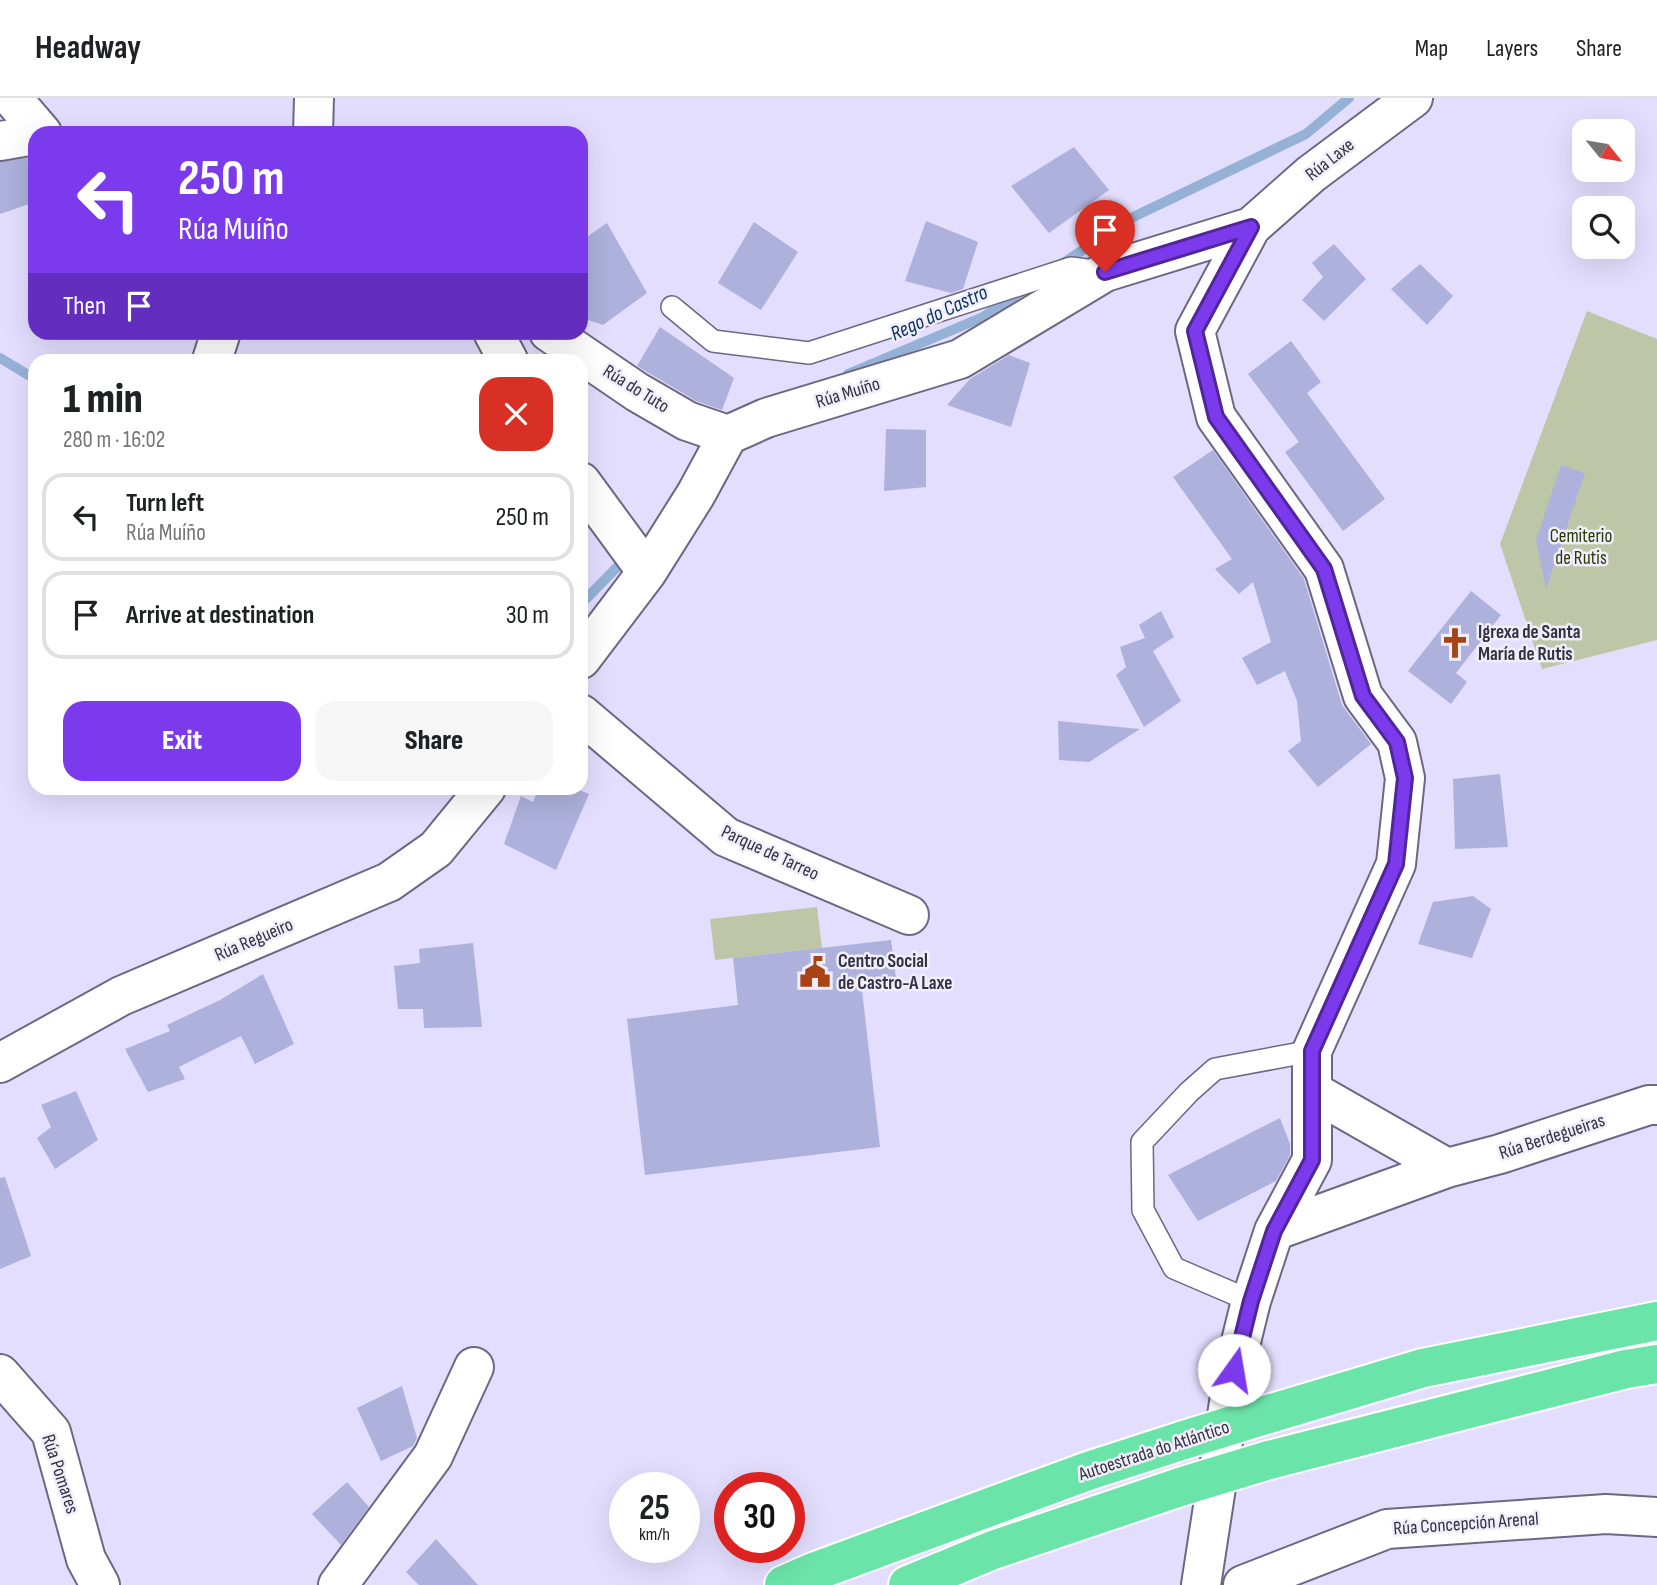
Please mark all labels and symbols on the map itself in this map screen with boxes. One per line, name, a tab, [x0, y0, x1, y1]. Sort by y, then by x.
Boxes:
north arrow	[1572, 119, 1634, 182]
street label: Rúa Laxe	[1301, 134, 1359, 186]
pin	[1075, 200, 1135, 272]
water label: Rego do Castro	[886, 279, 992, 346]
street label: Rúa do Tuto	[599, 360, 673, 418]
street label: Rúa Muíño	[813, 372, 883, 414]
park label: Cemiterio de Rutis	[1550, 525, 1612, 570]
place label: Igrexa de Santa María de Rutis	[1478, 621, 1581, 666]
church icon: Igrexa de Santa María de Rutis	[1438, 626, 1472, 660]
street label: Parque de Tarreo	[717, 820, 823, 886]
street label: Rúa Regueiro	[211, 913, 297, 967]
place label: Centro Social de Castro-A Laxe	[838, 950, 952, 995]
public building icon: Centro Social de Castro-A Laxe	[798, 955, 832, 989]
street label: Rúa Berdegueiras	[1496, 1109, 1608, 1165]
position arrow	[1197, 1333, 1271, 1407]
street label: Autoestrada do Atlántico	[1075, 1416, 1232, 1487]
street label: Rúa Pomares	[36, 1431, 84, 1517]
speed limit sign: 30	[714, 1472, 805, 1563]
street label: Rúa Concepción Arenal	[1393, 1507, 1539, 1541]

